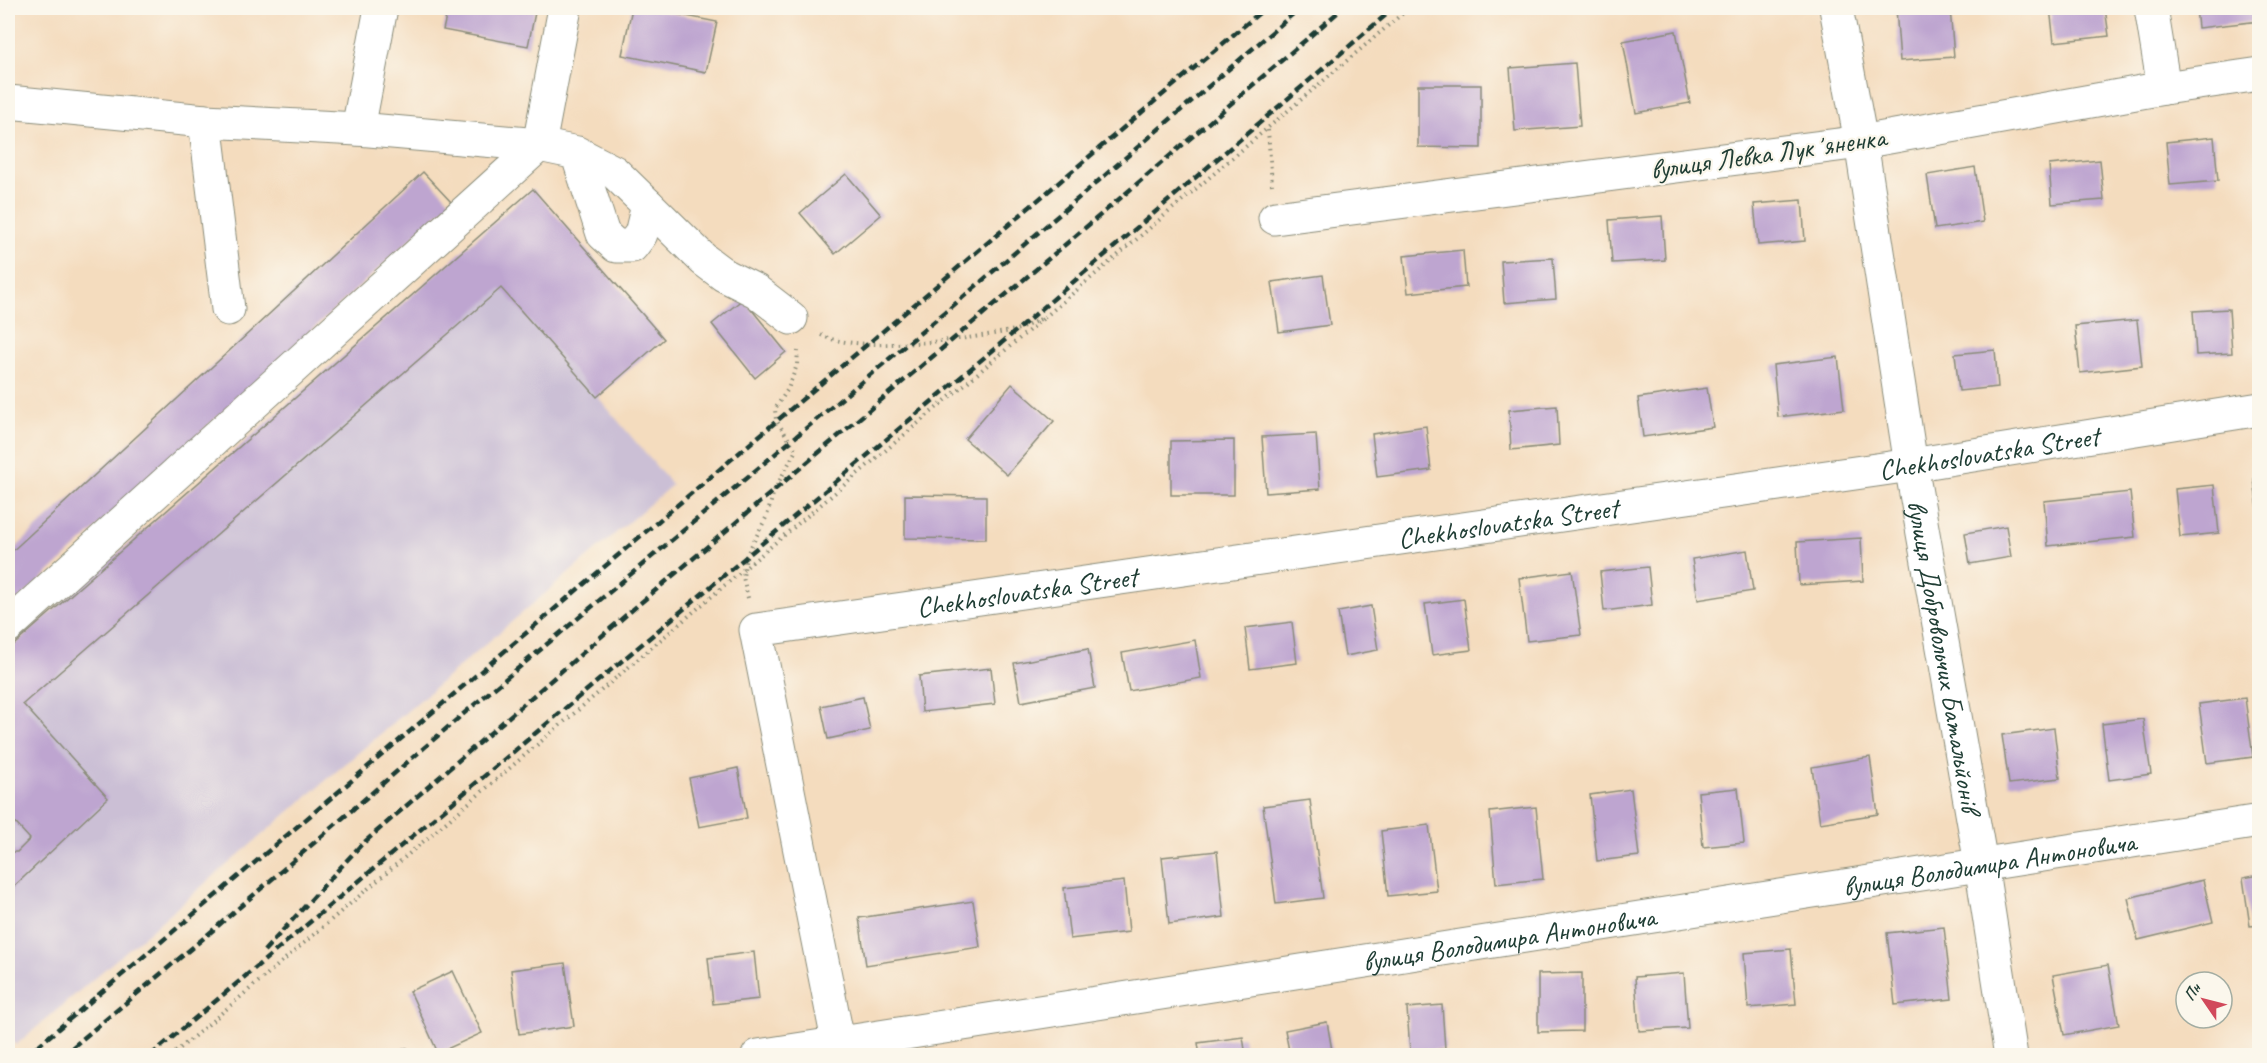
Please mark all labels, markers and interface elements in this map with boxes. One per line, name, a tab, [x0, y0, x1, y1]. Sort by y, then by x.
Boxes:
street label: вулиця Левка Лукʼяненка	[1648, 119, 1890, 187]
street label: Chekhoslovatska Street	[1877, 417, 2105, 487]
street label: Chekhoslovatska Street	[1396, 489, 1624, 556]
street label: вулиця Добровольчих Батальйонів	[1900, 497, 1990, 821]
street label: Chekhoslovatska Street	[914, 558, 1143, 624]
street label: вулиця Володимира Антоновича	[1840, 823, 2140, 904]
street label: вулиця Володимира Антоновича	[1360, 898, 1660, 979]
north arrow	[2174, 970, 2234, 1030]
text: Пн	[2180, 979, 2206, 1005]

